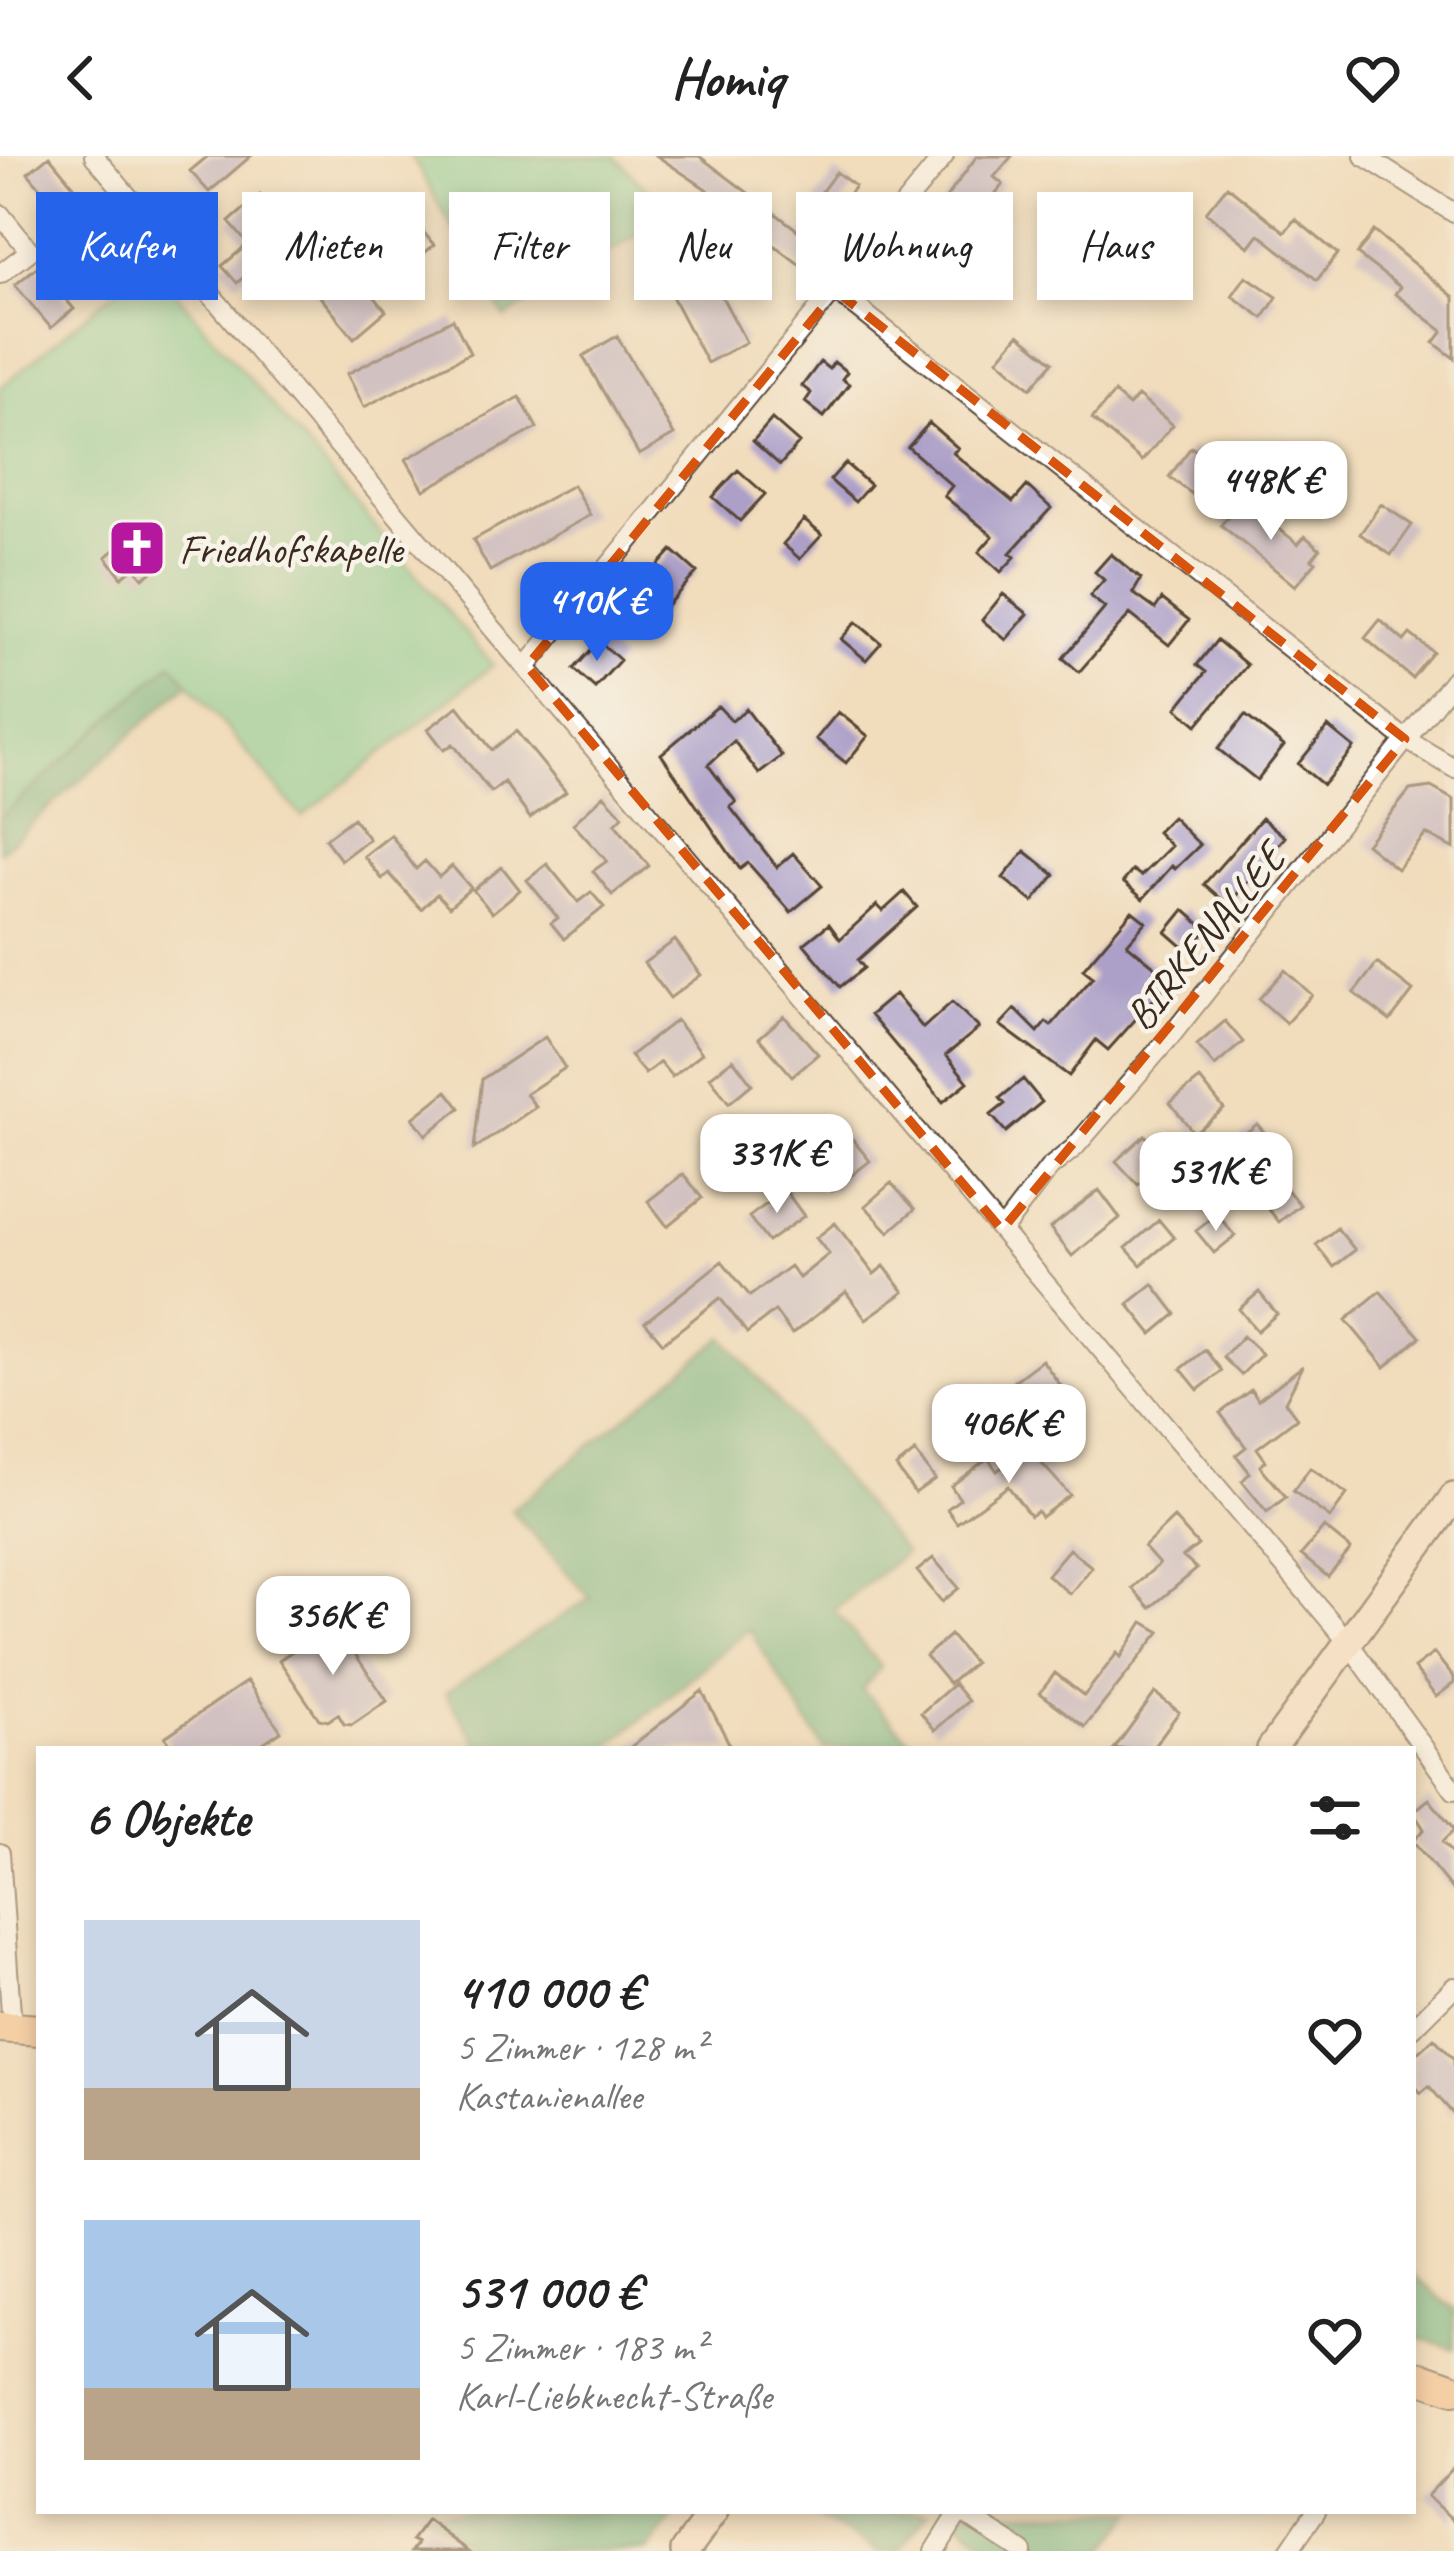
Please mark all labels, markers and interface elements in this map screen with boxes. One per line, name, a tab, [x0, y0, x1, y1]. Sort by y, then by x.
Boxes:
text: Homiq	[671, 44, 783, 112]
icon: back	[48, 45, 114, 111]
icon: heart	[1340, 45, 1406, 111]
chip: Kaufen	[36, 192, 218, 300]
chip: Mieten	[242, 192, 425, 300]
chip: Filter	[449, 192, 610, 300]
chip: Neu	[634, 192, 772, 300]
chip: Wohnung	[796, 192, 1013, 300]
chip: Haus	[1037, 192, 1193, 300]
pin: 448K €	[1173, 441, 1369, 543]
text: 448K €	[1221, 455, 1321, 504]
church icon: Friedhofskapelle	[106, 517, 168, 579]
place label: Friedhofskapelle	[179, 523, 405, 576]
pin: 410K €	[499, 562, 695, 664]
text: 410K €	[547, 576, 647, 625]
street label: BIRKENALLEE	[1114, 829, 1300, 1041]
pin: 331K €	[679, 1114, 875, 1216]
text: 331K €	[727, 1128, 827, 1177]
pin: 531K €	[1118, 1132, 1314, 1234]
text: 531K €	[1167, 1146, 1265, 1195]
pin: 406K €	[911, 1384, 1107, 1486]
text: 406K €	[959, 1398, 1059, 1447]
pin: 356K €	[235, 1576, 431, 1678]
text: 356K €	[283, 1590, 383, 1639]
icon: filters	[1302, 1785, 1368, 1851]
text: 6 Objekte	[84, 1786, 250, 1850]
text: 410 000 €	[456, 1959, 641, 2023]
icon: home	[180, 1968, 324, 2112]
icon: heart	[1302, 2007, 1368, 2073]
text: 5 Zimmer · 128 m²	[456, 2023, 706, 2072]
text: Kastanienallee	[456, 2072, 642, 2121]
text: 531 000 €	[456, 2259, 641, 2323]
icon: home	[180, 2268, 324, 2412]
icon: heart	[1302, 2307, 1368, 2373]
text: 5 Zimmer · 183 m²	[456, 2323, 706, 2372]
text: Karl-Liebknecht-Straße	[456, 2372, 772, 2421]

